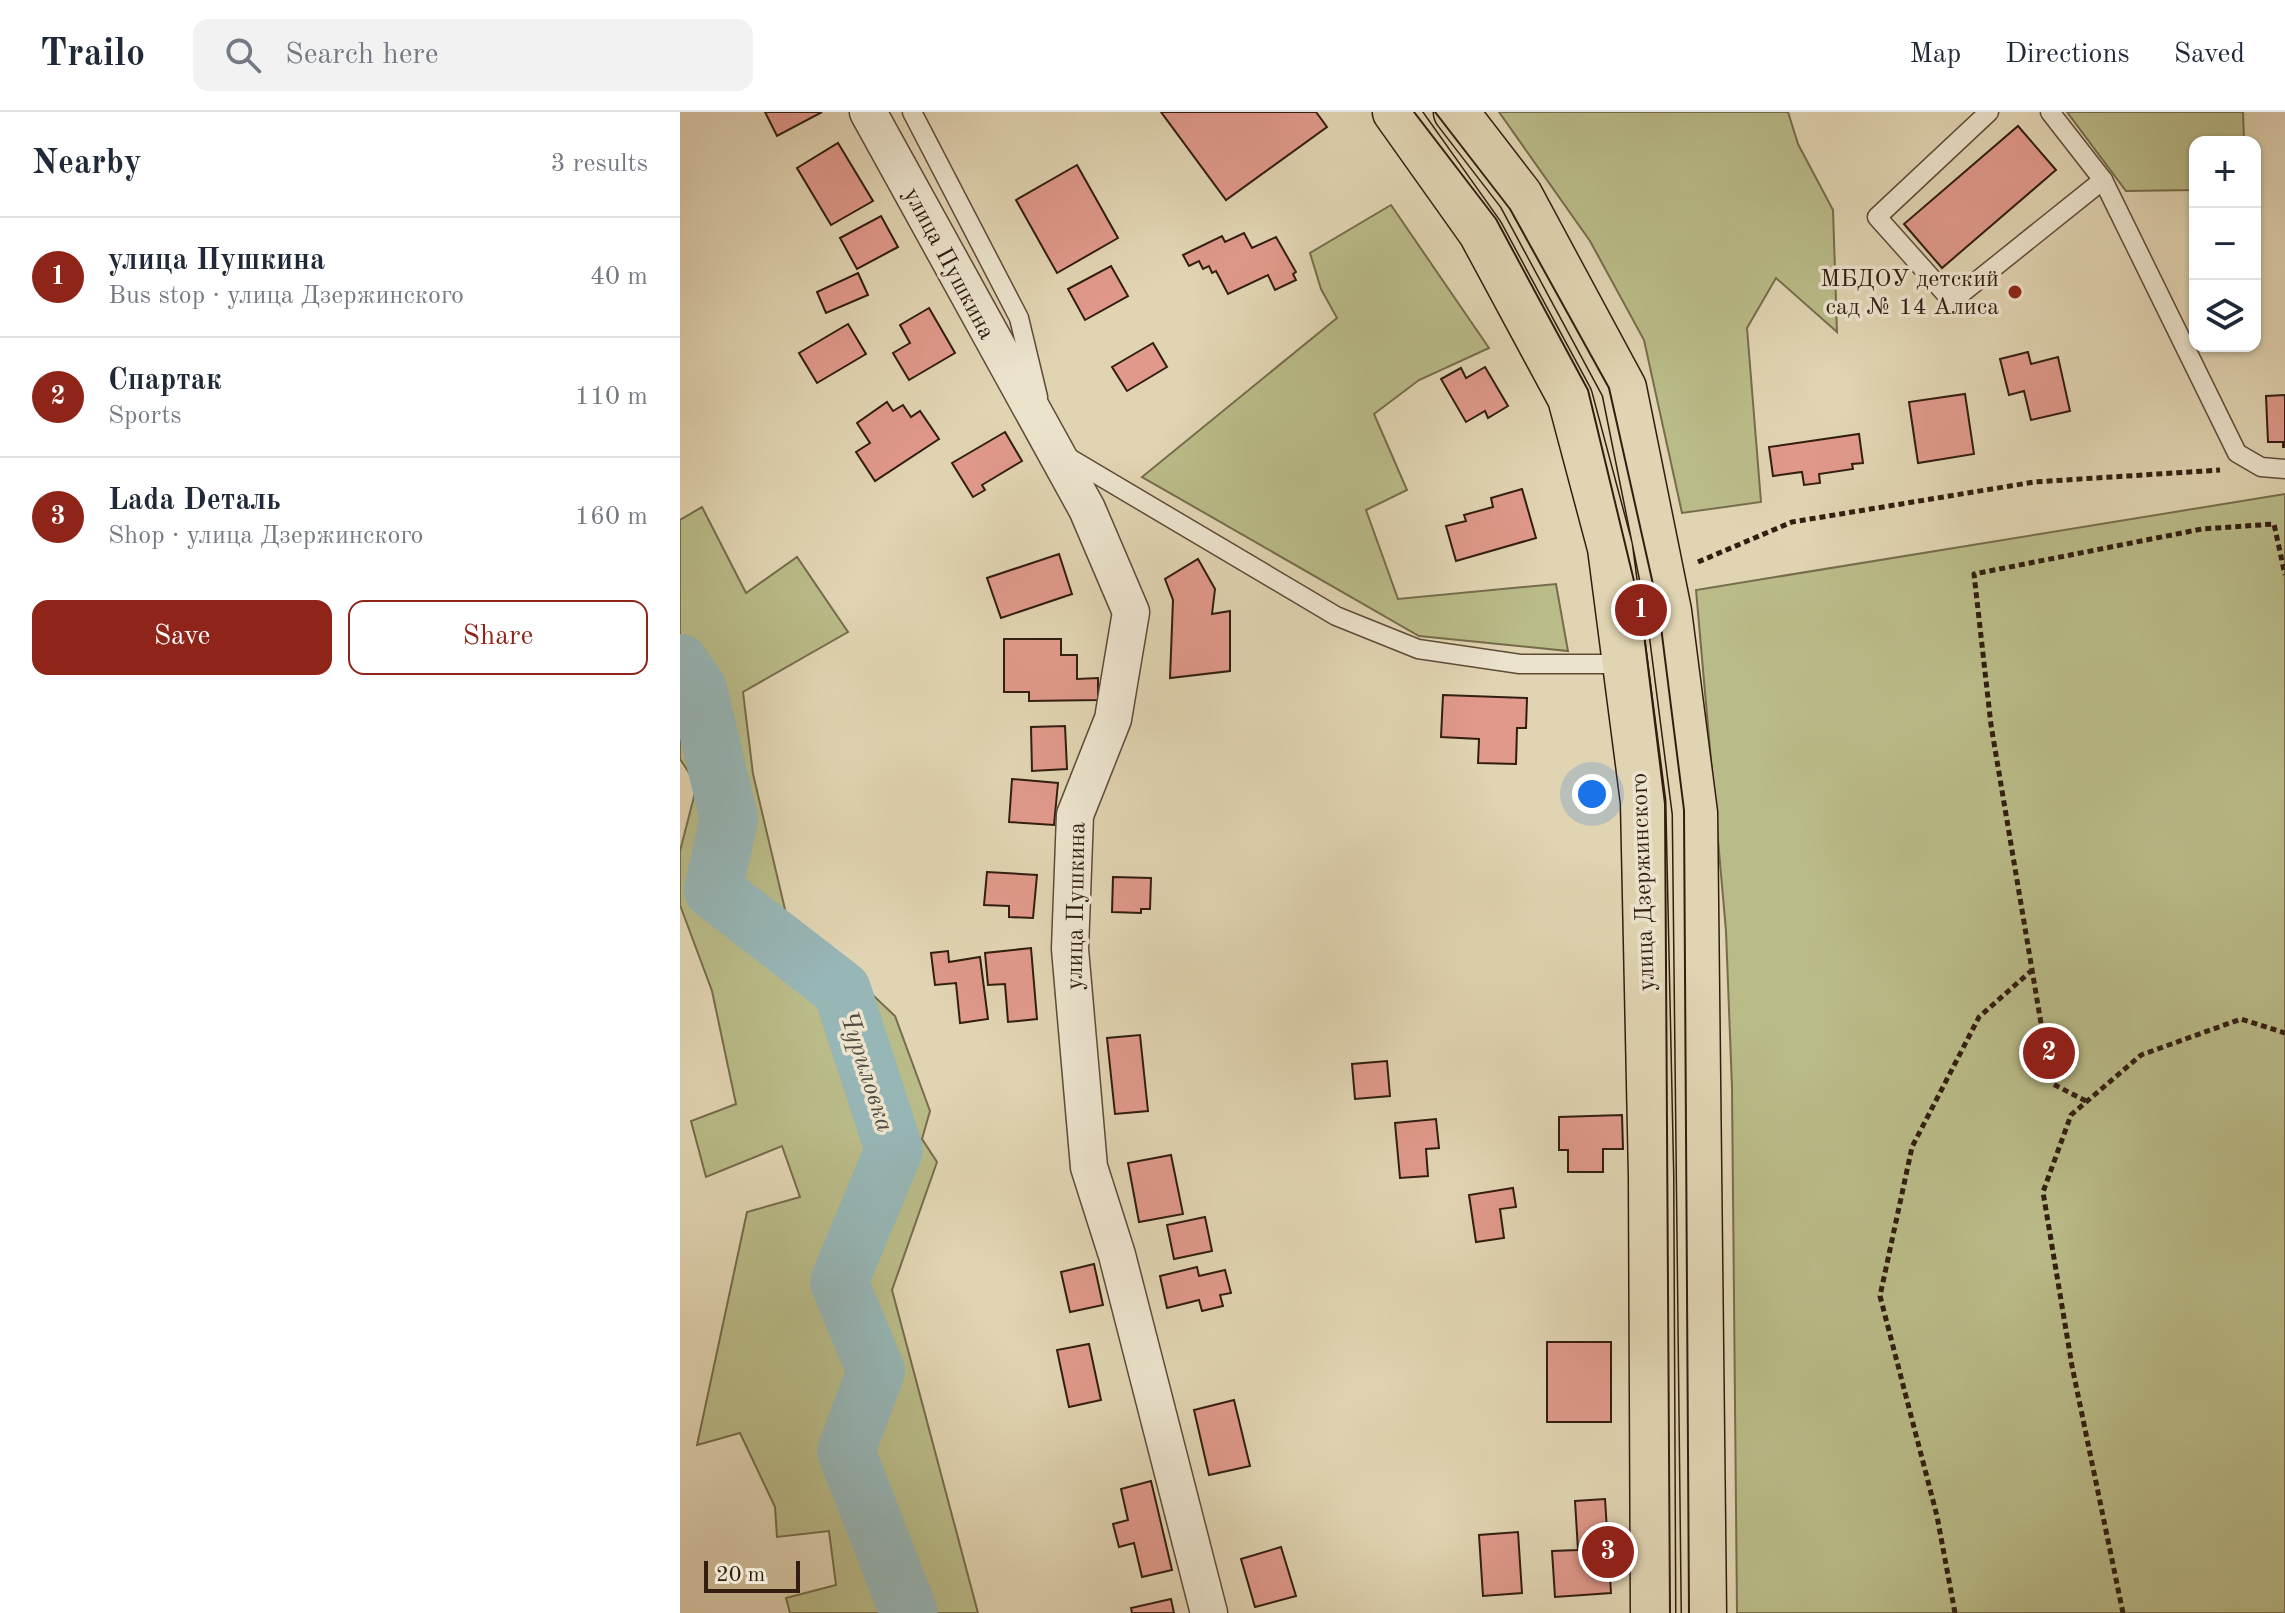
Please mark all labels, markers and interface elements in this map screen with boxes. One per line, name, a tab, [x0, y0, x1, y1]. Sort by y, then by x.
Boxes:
search box	[193, 19, 753, 91]
icon: search	[221, 33, 265, 77]
text: Trailo	[40, 36, 145, 74]
text: Search here	[285, 40, 439, 70]
text: Map	[1909, 41, 1961, 69]
text: Directions	[2005, 41, 2130, 69]
text: Saved	[2174, 41, 2245, 69]
map controls	[2189, 136, 2261, 352]
button: +	[2189, 136, 2261, 208]
text: Nearby	[32, 147, 142, 181]
text: 3 results	[550, 151, 648, 177]
street label: улица Пушкина	[898, 184, 998, 344]
button: −	[2189, 208, 2261, 280]
text: улица Пушкина	[108, 246, 325, 276]
text: 1	[50, 264, 66, 290]
text: 40 m	[590, 264, 648, 290]
place label: МБДОУ детский сад № 14 Алиса	[1820, 268, 1999, 320]
button: layers	[2189, 280, 2261, 352]
text: Bus stop · улица Дзержинского	[108, 283, 464, 309]
marker: МБДОУ детский сад № 14 Алиса	[2006, 283, 2024, 301]
text: Спартак	[108, 366, 222, 396]
text: 2	[50, 384, 66, 410]
text: 110 m	[575, 384, 648, 410]
text: Sports	[108, 403, 182, 429]
text: Lada Dеталь	[108, 486, 281, 516]
text: 3	[50, 504, 66, 530]
text: 160 m	[575, 504, 648, 530]
text: Shop · улица Дзержинского	[108, 523, 423, 549]
pin: 1	[1615, 580, 1667, 640]
button: Save	[32, 600, 332, 675]
button: Share	[348, 600, 648, 675]
street label: улица Дзержинского	[1628, 772, 1660, 992]
your location	[1572, 774, 1612, 814]
street label: улица Пушкина	[1064, 822, 1090, 990]
water label: Чуриловка	[834, 1008, 898, 1135]
pin: 2	[2023, 1023, 2075, 1083]
pin: 3	[1582, 1522, 1634, 1582]
scale bar	[704, 1557, 800, 1593]
text: 20 m	[716, 1564, 765, 1586]

